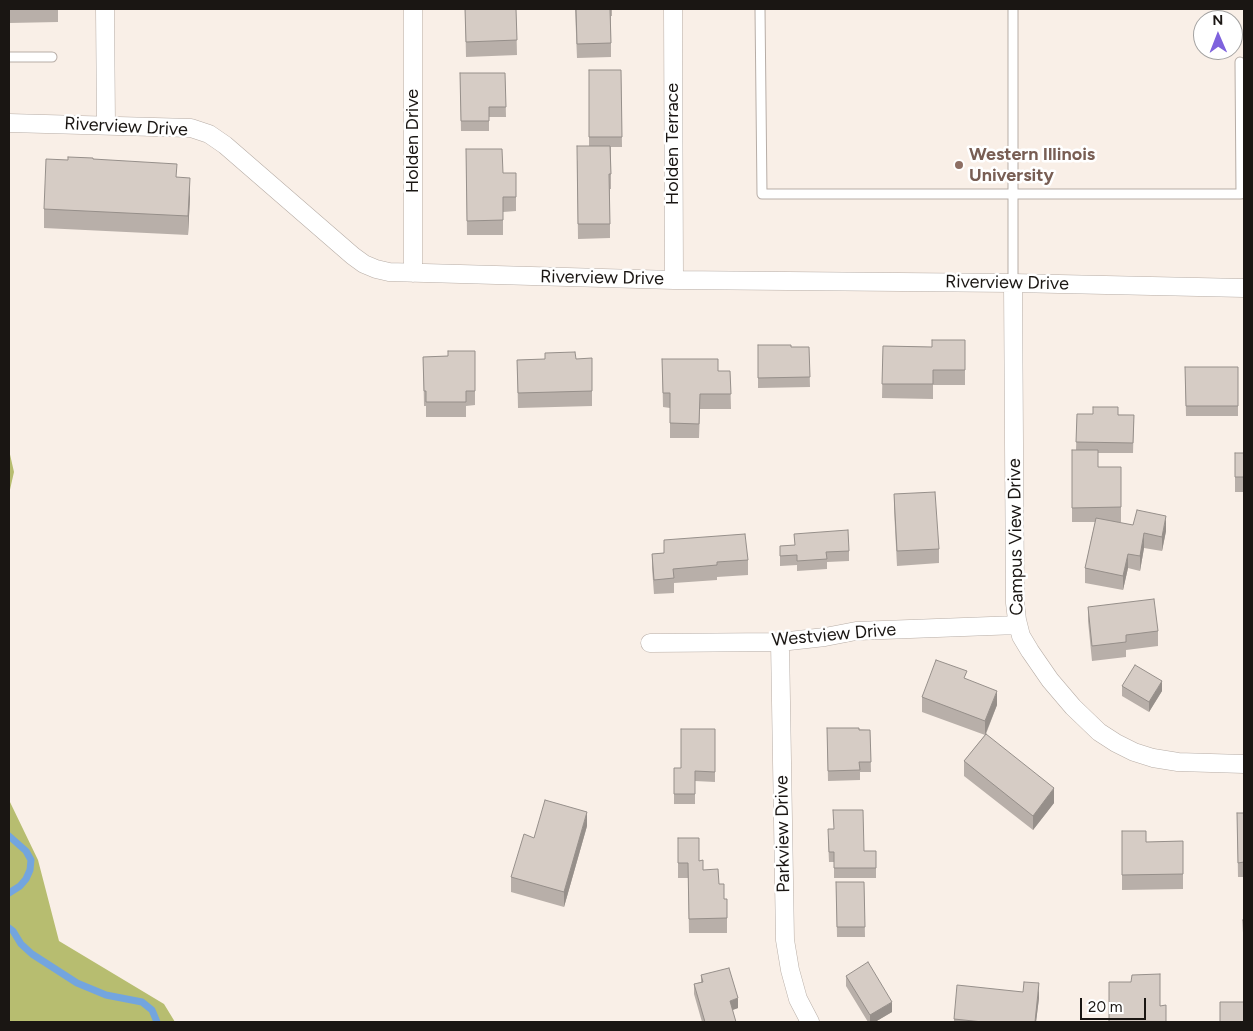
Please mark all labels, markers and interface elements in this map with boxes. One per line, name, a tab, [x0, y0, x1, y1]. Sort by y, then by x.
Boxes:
north arrow	[1193, 10, 1243, 60]
text: N	[1212, 12, 1223, 29]
street label: Holden Terrace	[662, 83, 684, 205]
street label: Holden Drive	[402, 89, 424, 193]
street label: Riverview Drive	[64, 113, 188, 141]
place label: Western Illinois University	[969, 144, 1095, 186]
marker: Western Illinois University	[953, 159, 965, 171]
street label: Riverview Drive	[540, 266, 664, 290]
street label: Riverview Drive	[945, 271, 1069, 295]
street label: Campus View Drive	[1004, 458, 1028, 616]
street label: Westview Drive	[771, 619, 897, 651]
street label: Parkview Drive	[771, 775, 795, 893]
scale bar	[1083, 988, 1149, 1020]
text: 20 m	[1088, 998, 1122, 1016]

